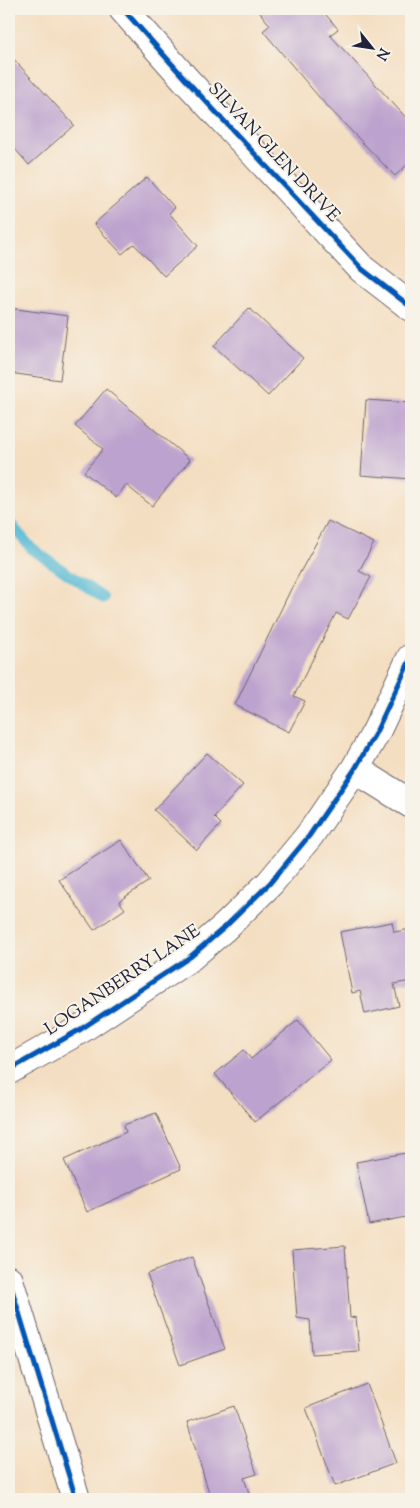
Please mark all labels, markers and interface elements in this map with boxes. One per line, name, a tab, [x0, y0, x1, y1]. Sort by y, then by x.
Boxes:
north arrow	[348, 22, 398, 72]
text: N	[370, 44, 393, 63]
street label: SILVAN GLEN DRIVE	[201, 77, 345, 229]
street label: LOGANBERRY LANE	[40, 919, 206, 1043]

